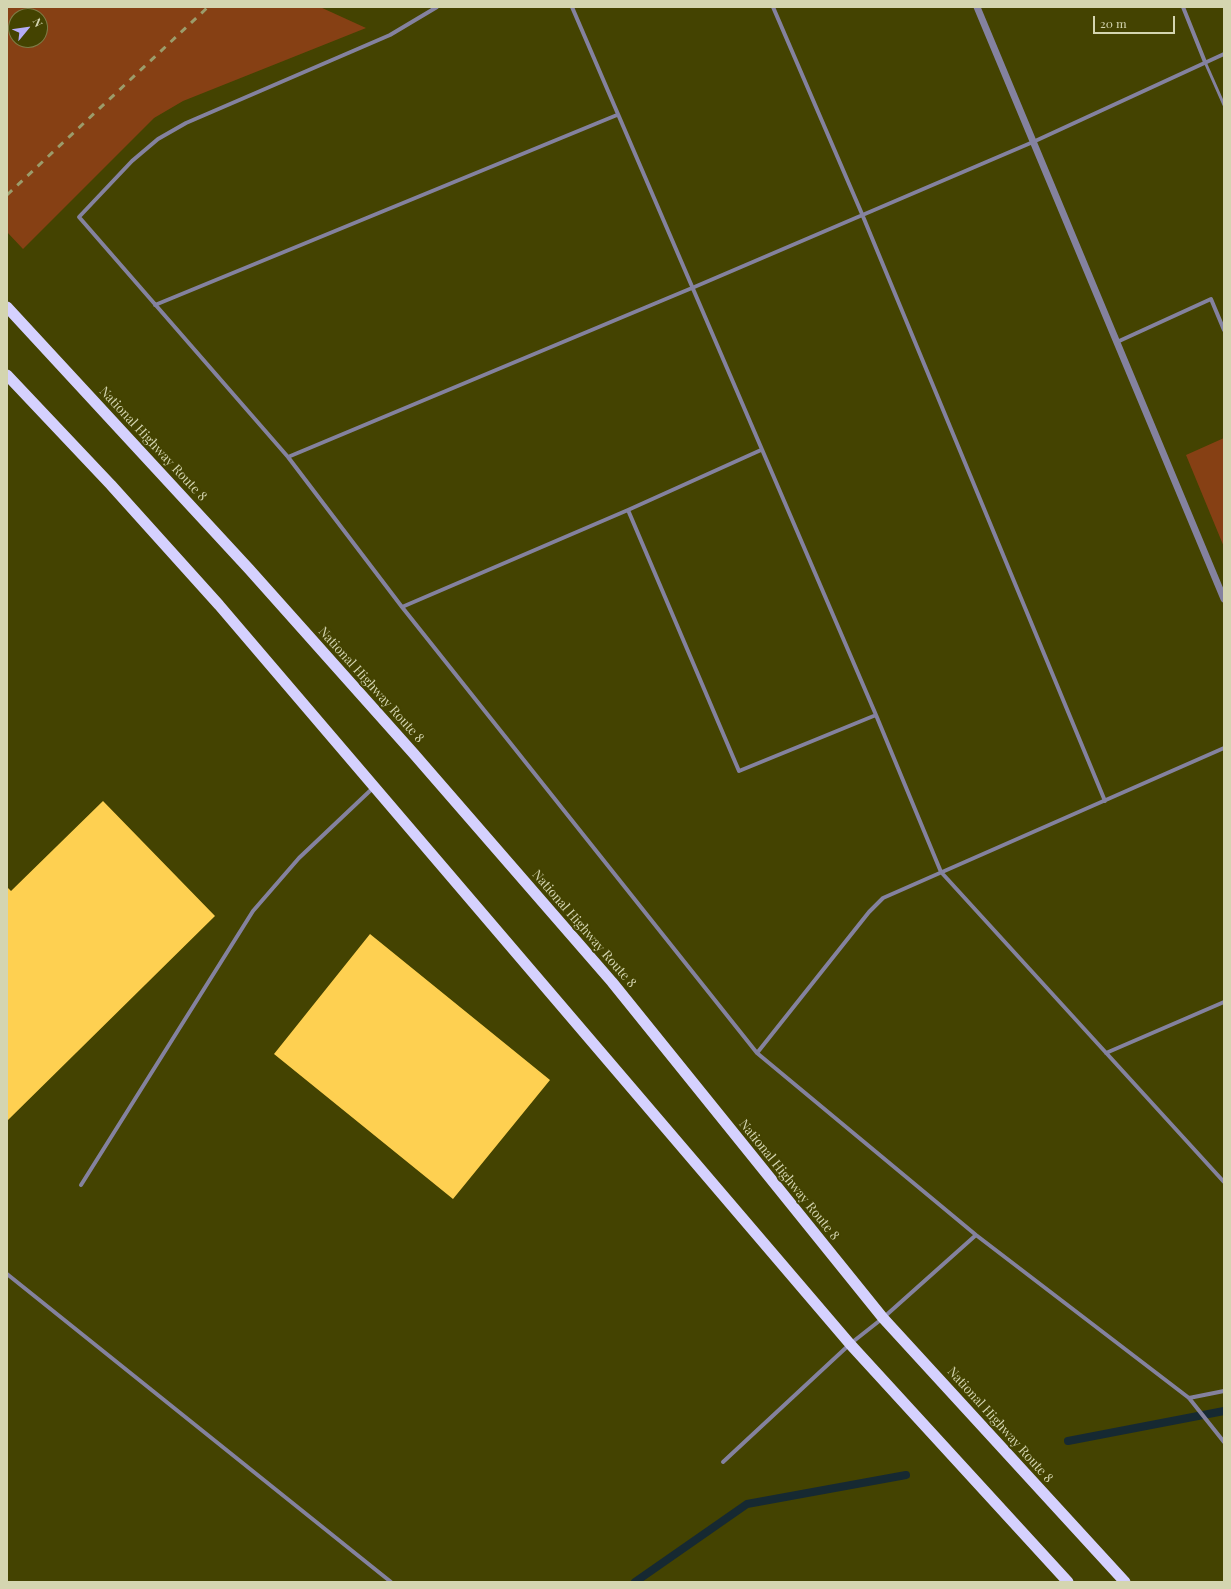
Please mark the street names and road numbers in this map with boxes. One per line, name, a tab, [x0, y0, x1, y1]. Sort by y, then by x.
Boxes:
street label: National Highway Route 8	[96, 384, 210, 504]
street label: National Highway Route 8	[315, 624, 427, 746]
street label: National Highway Route 8	[529, 867, 639, 991]
street label: National Highway Route 8	[736, 1117, 842, 1243]
street label: National Highway Route 8	[944, 1364, 1056, 1486]

